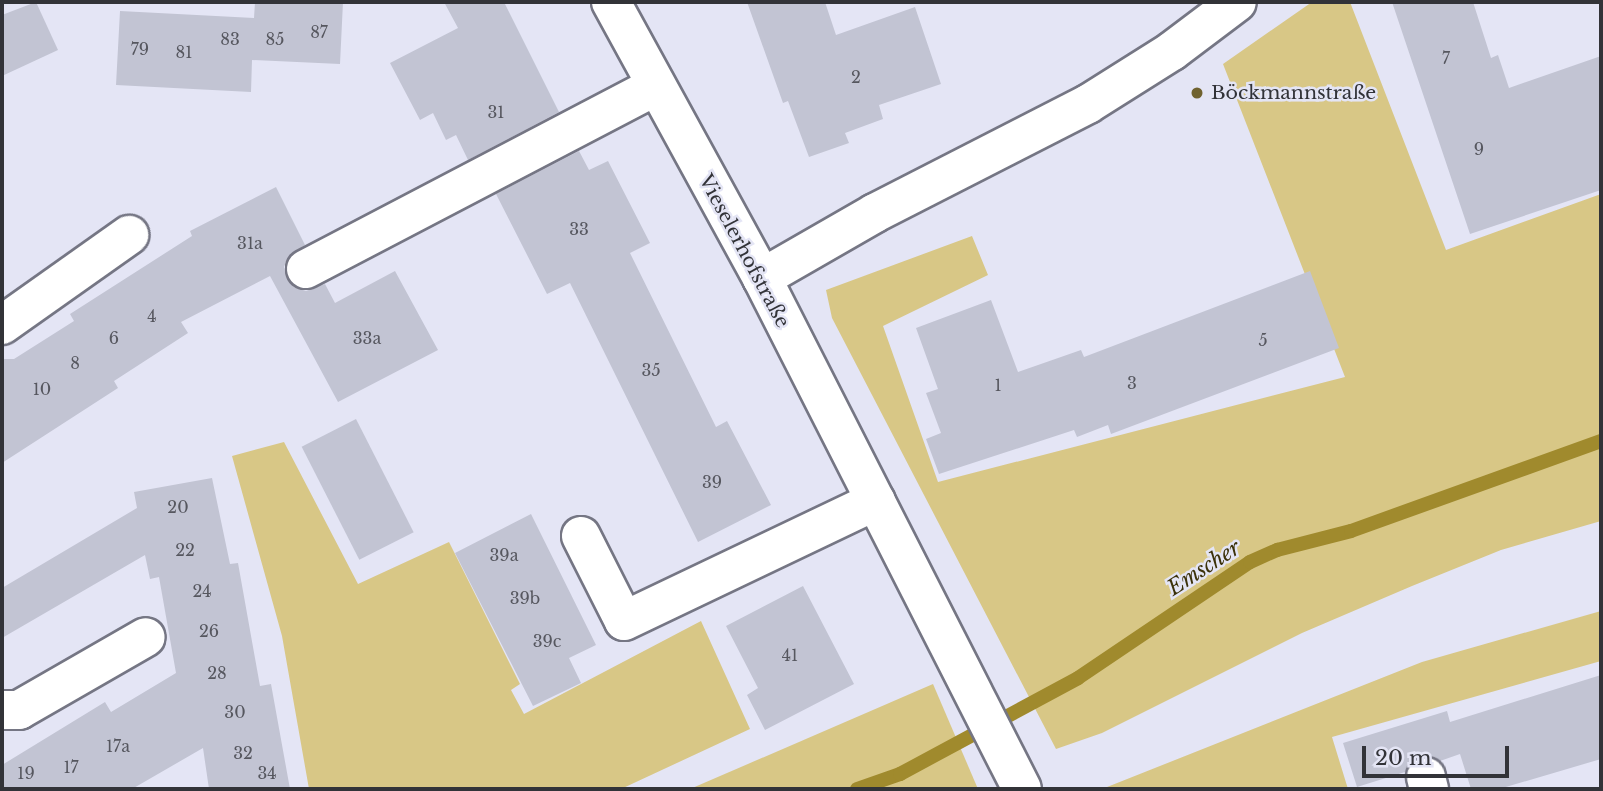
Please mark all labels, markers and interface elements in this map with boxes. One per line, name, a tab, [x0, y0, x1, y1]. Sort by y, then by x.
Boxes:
house number: 87	[310, 22, 328, 42]
house number: 83	[220, 29, 240, 49]
house number: 85	[266, 29, 284, 49]
house number: 79	[131, 39, 149, 59]
house number: 81	[176, 42, 192, 62]
house number: 7	[1442, 48, 1450, 68]
house number: 2	[851, 67, 861, 87]
place label: Böckmannstraße	[1211, 82, 1376, 104]
marker: Böckmannstraße	[1189, 85, 1205, 101]
house number: 31	[488, 102, 504, 122]
house number: 9	[1474, 139, 1484, 159]
street label: Vieselerhofstraße	[694, 170, 794, 332]
house number: 33	[569, 219, 589, 239]
house number: 31a	[237, 233, 263, 253]
house number: 4	[147, 306, 157, 326]
house number: 6	[109, 328, 119, 348]
house number: 33a	[353, 328, 381, 348]
house number: 5	[1258, 330, 1268, 350]
house number: 8	[70, 353, 80, 373]
house number: 35	[642, 360, 660, 380]
house number: 3	[1127, 373, 1137, 393]
house number: 1	[994, 375, 1002, 395]
house number: 10	[33, 379, 51, 399]
house number: 39	[702, 472, 722, 492]
house number: 20	[167, 497, 189, 517]
water label: Emscher	[1163, 535, 1245, 601]
house number: 22	[175, 540, 195, 560]
house number: 39a	[489, 545, 519, 565]
house number: 24	[192, 581, 212, 601]
house number: 39b	[510, 588, 540, 608]
house number: 26	[199, 621, 219, 641]
house number: 39c	[533, 631, 561, 651]
house number: 41	[782, 645, 798, 665]
house number: 28	[207, 663, 227, 683]
house number: 30	[224, 702, 246, 722]
scale bar	[1365, 732, 1512, 776]
house number: 17a	[106, 736, 130, 756]
house number: 32	[233, 743, 253, 763]
text: 20 m	[1375, 745, 1432, 771]
house number: 17	[63, 757, 79, 777]
house number: 19	[17, 763, 35, 783]
house number: 34	[257, 763, 277, 783]

